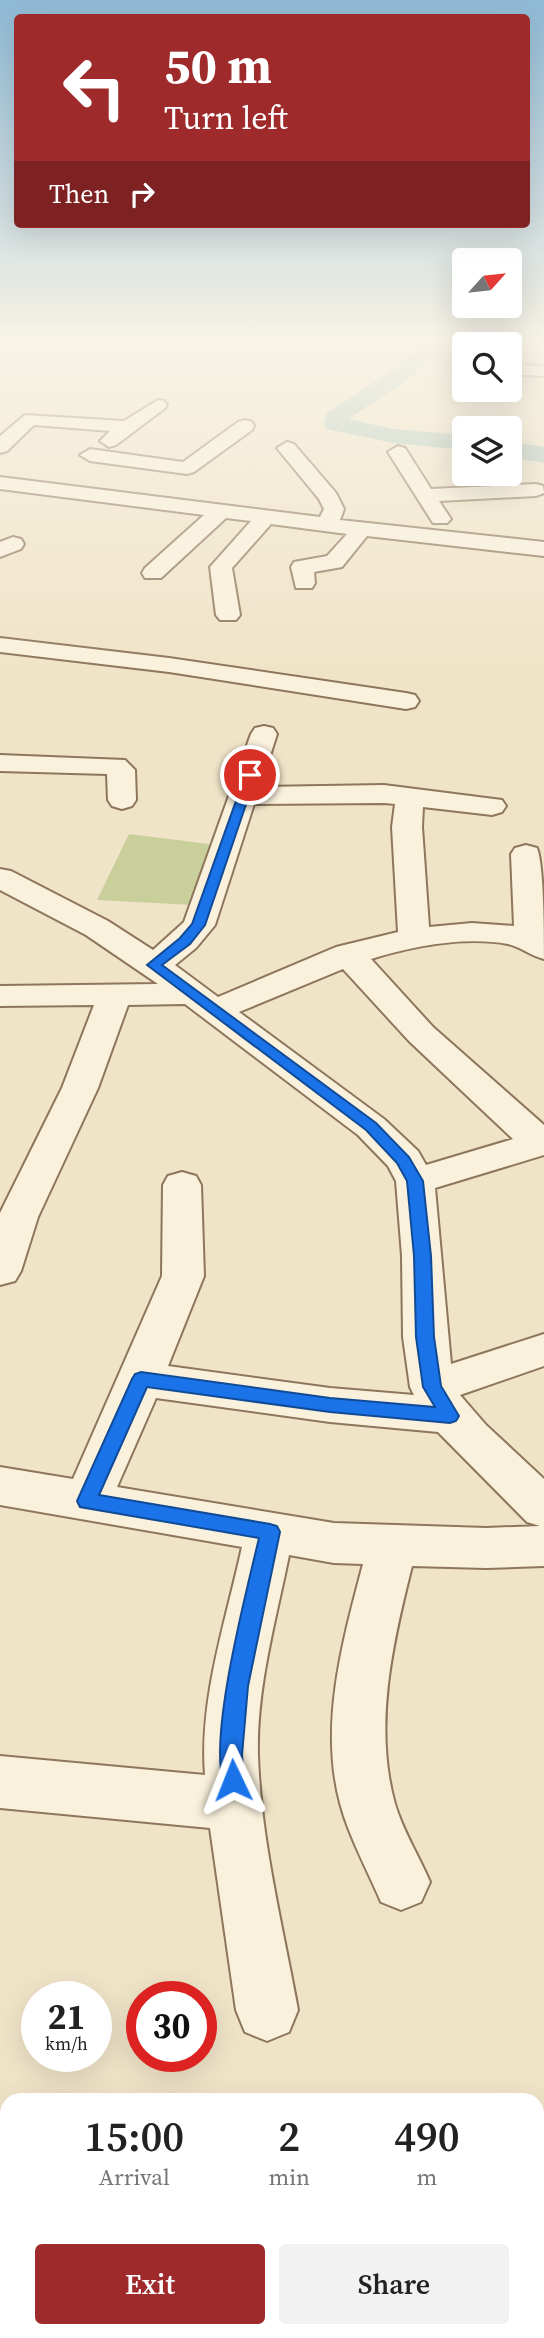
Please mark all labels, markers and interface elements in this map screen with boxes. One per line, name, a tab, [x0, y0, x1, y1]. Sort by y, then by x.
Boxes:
text: 50 m	[164, 32, 272, 99]
icon: left	[49, 42, 140, 133]
text: Turn left	[164, 96, 288, 140]
icon: right	[123, 175, 161, 213]
text: Then	[49, 176, 109, 212]
north arrow	[452, 248, 522, 318]
map controls	[452, 248, 522, 486]
button: search	[452, 332, 522, 402]
button: layers	[452, 416, 522, 486]
pin	[220, 745, 280, 805]
icon: arrive	[231, 756, 269, 794]
position arrow	[196, 1743, 270, 1817]
speed limit sign: 30	[126, 1981, 217, 2072]
text: 21	[48, 1993, 85, 2041]
text: km/h	[45, 2031, 88, 2056]
text: 15:00	[84, 2107, 184, 2165]
text: 2	[278, 2107, 300, 2165]
text: 490	[394, 2107, 460, 2165]
text: Arrival	[99, 2161, 170, 2193]
text: min	[268, 2161, 310, 2193]
text: m	[417, 2161, 437, 2193]
button: Exit	[35, 2244, 265, 2324]
button: Share	[279, 2244, 509, 2324]

